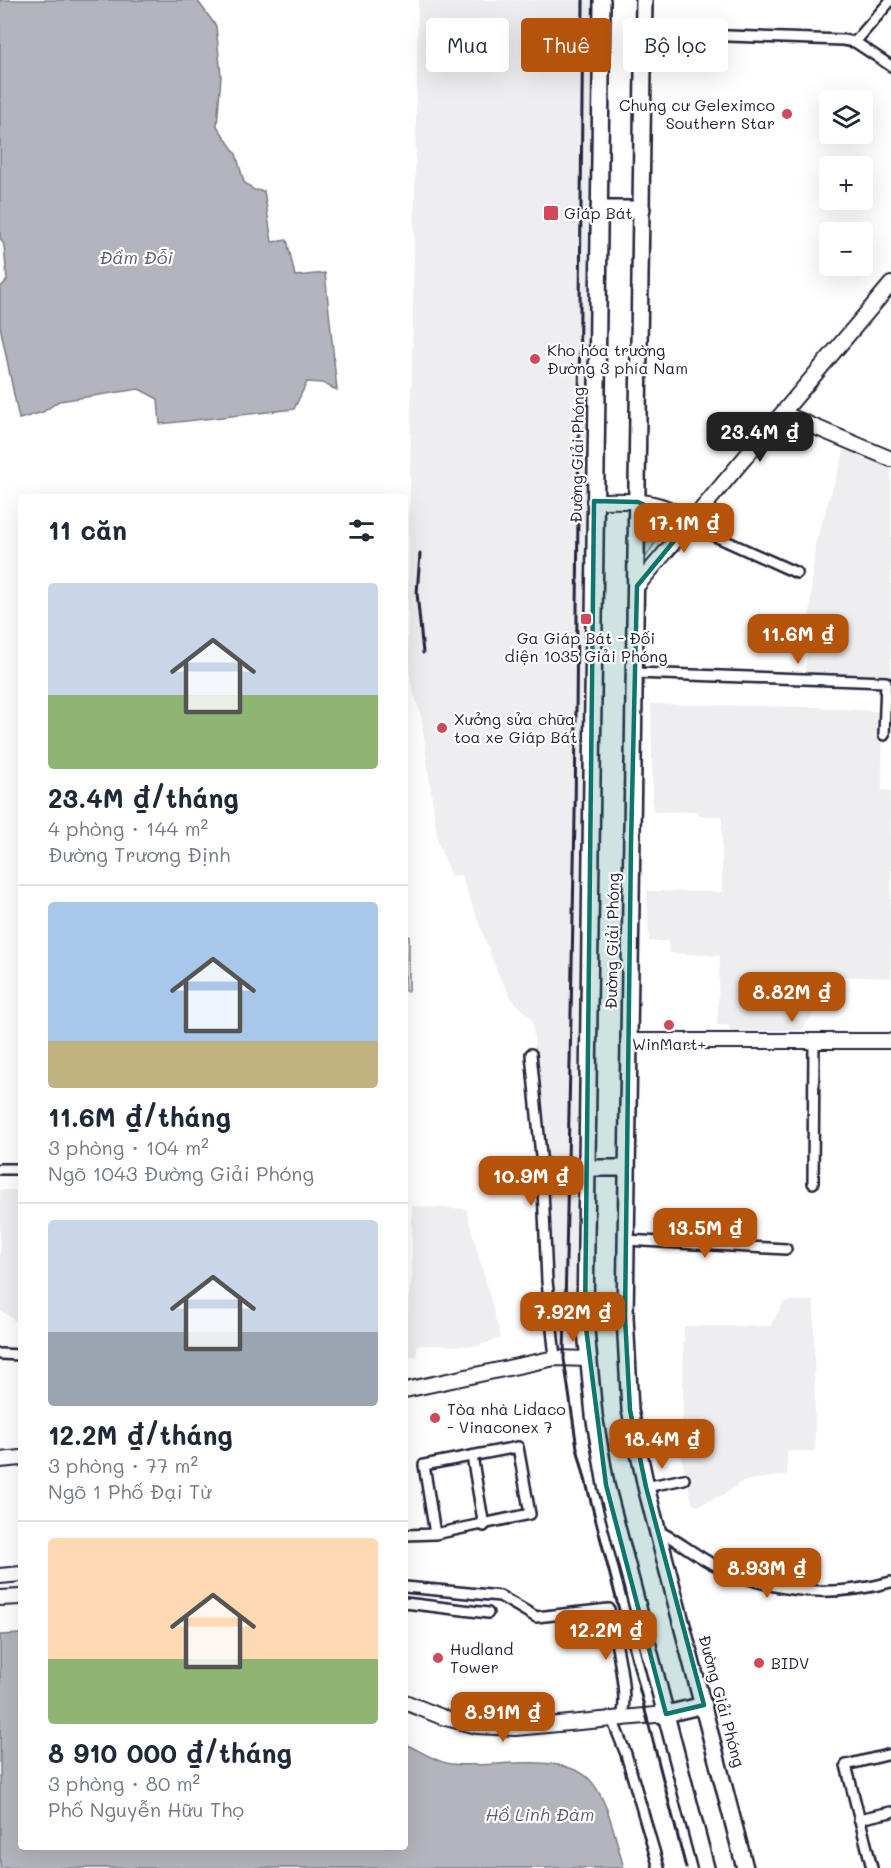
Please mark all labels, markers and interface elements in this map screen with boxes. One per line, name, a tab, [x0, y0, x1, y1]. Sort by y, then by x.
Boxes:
chip: Mua	[426, 18, 509, 72]
chip: Thuê	[521, 18, 611, 72]
chip: Bộ lọc	[623, 18, 728, 72]
map controls	[819, 90, 873, 276]
button: layers	[819, 90, 873, 144]
place label: Chung cư Geleximco Southern Star	[619, 94, 775, 133]
marker: Chung cư Geleximco Southern Star	[780, 107, 794, 121]
button: +	[819, 156, 873, 210]
place label: Giáp Bát	[564, 202, 633, 223]
marker: Giáp Bát	[542, 204, 560, 222]
button: −	[819, 222, 873, 276]
water label: Đầm Đỗi	[99, 245, 173, 269]
place label: Kho hóa trường Đường 3 phía Nam	[547, 339, 688, 378]
marker: Kho hóa trường Đường 3 phía Nam	[528, 352, 542, 366]
street label: Đường Giải Phóng	[565, 387, 588, 523]
pin: 23.4M ₫	[705, 412, 815, 463]
text: 23.4M ₫	[721, 418, 799, 444]
pin: 17.1M ₫	[629, 503, 739, 554]
text: 17.1M ₫	[648, 509, 720, 535]
text: 11 căn	[48, 513, 127, 547]
icon: filters	[345, 514, 378, 547]
marker: Ga Giáp Bát - Đối diện 1035 Giải Phóng	[579, 612, 593, 626]
pin: 11.6M ₫	[743, 614, 853, 665]
text: 11.6M ₫	[762, 620, 834, 646]
icon: home	[159, 622, 267, 730]
place label: Ga Giáp Bát - Đối diện 1035 Giải Phóng	[505, 627, 667, 666]
place label: Xưởng sửa chữa toa xe Giáp Bát	[454, 708, 577, 747]
marker: Xưởng sửa chữa toa xe Giáp Bát	[435, 721, 449, 735]
text: 23.4M ₫/tháng	[48, 781, 239, 815]
text: 4 phòng · 144 m²	[48, 815, 208, 841]
text: Đường Trương Định	[48, 841, 230, 867]
street label: Đường Giải Phóng	[600, 873, 623, 1009]
icon: home	[159, 941, 267, 1049]
pin: 8.82M ₫	[737, 972, 847, 1023]
text: 8.82M ₫	[752, 978, 832, 1004]
marker: WinMart+	[662, 1018, 676, 1032]
place label: WinMart+	[632, 1033, 706, 1054]
text: 11.6M ₫/tháng	[48, 1100, 231, 1134]
text: 3 phòng · 104 m²	[48, 1134, 209, 1160]
pin: 10.9M ₫	[476, 1156, 586, 1207]
text: Ngõ 1043 Đường Giải Phóng	[48, 1160, 314, 1186]
text: 10.9M ₫	[493, 1162, 569, 1188]
pin: 13.5M ₫	[650, 1208, 760, 1259]
text: 13.5M ₫	[667, 1214, 743, 1240]
icon: home	[159, 1259, 267, 1367]
pin: 7.92M ₫	[518, 1292, 628, 1343]
text: 7.92M ₫	[534, 1298, 612, 1324]
place label: Tòa nhà Lidaco - Vinaconex 7	[447, 1398, 566, 1437]
marker: Tòa nhà Lidaco - Vinaconex 7	[428, 1411, 442, 1425]
text: 12.2M ₫/tháng	[48, 1418, 233, 1452]
pin: 18.4M ₫	[607, 1419, 717, 1470]
text: 18.4M ₫	[623, 1425, 701, 1451]
text: 3 phòng · 77 m²	[48, 1452, 198, 1478]
text: Ngõ 1 Phố Đại Từ	[48, 1478, 211, 1504]
pin: 8.93M ₫	[712, 1548, 822, 1599]
text: 8.93M ₫	[727, 1554, 807, 1580]
icon: home	[159, 1577, 267, 1685]
pin: 12.2M ₫	[551, 1610, 661, 1661]
text: 12.2M ₫	[569, 1616, 643, 1642]
street label: Đường Giải Phóng	[695, 1632, 750, 1769]
place label: Hudland Tower	[450, 1638, 513, 1677]
marker: Hudland Tower	[431, 1651, 445, 1665]
place label: BIDV	[771, 1652, 809, 1673]
marker: BIDV	[752, 1656, 766, 1670]
pin: 8.91M ₫	[448, 1692, 558, 1743]
text: 8.91M ₫	[465, 1698, 541, 1724]
text: 8 910 000 ₫/tháng	[48, 1736, 292, 1770]
text: 3 phòng · 80 m²	[48, 1770, 200, 1796]
text: Phố Nguyễn Hữu Thọ	[48, 1796, 244, 1822]
water label: Hồ Linh Đàm	[486, 1802, 594, 1826]

